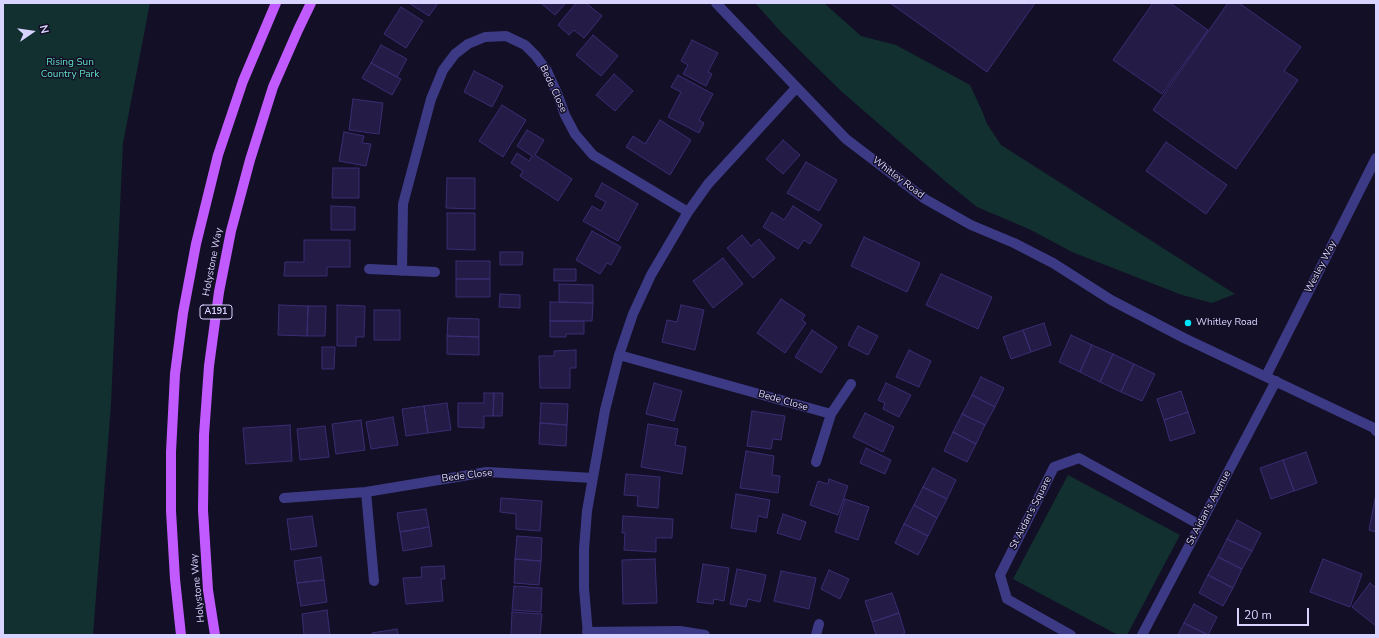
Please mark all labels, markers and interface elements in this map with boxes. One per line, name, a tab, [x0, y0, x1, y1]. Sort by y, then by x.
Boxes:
north arrow	[12, 12, 52, 52]
text: N	[36, 23, 52, 35]
park label: Rising Sun Country Park	[41, 57, 99, 80]
street label: Bede Close	[537, 63, 569, 115]
street label: Whitley Road	[870, 155, 926, 201]
street label: Holystone Way	[201, 227, 225, 297]
street label: Wesley Way	[1303, 239, 1339, 295]
road number: A191	[200, 305, 232, 319]
place label: Whitley Road	[1196, 317, 1258, 329]
marker: Whitley Road	[1183, 318, 1193, 328]
street label: Bede Close	[757, 388, 809, 414]
street label: Bede Close	[441, 467, 493, 485]
street label: St Aidan's Avenue	[1184, 469, 1234, 547]
street label: St Aidan's Square	[1008, 475, 1054, 551]
street label: Holystone Way	[188, 553, 208, 623]
scale bar	[1239, 600, 1311, 626]
text: 20 m	[1244, 607, 1272, 623]

